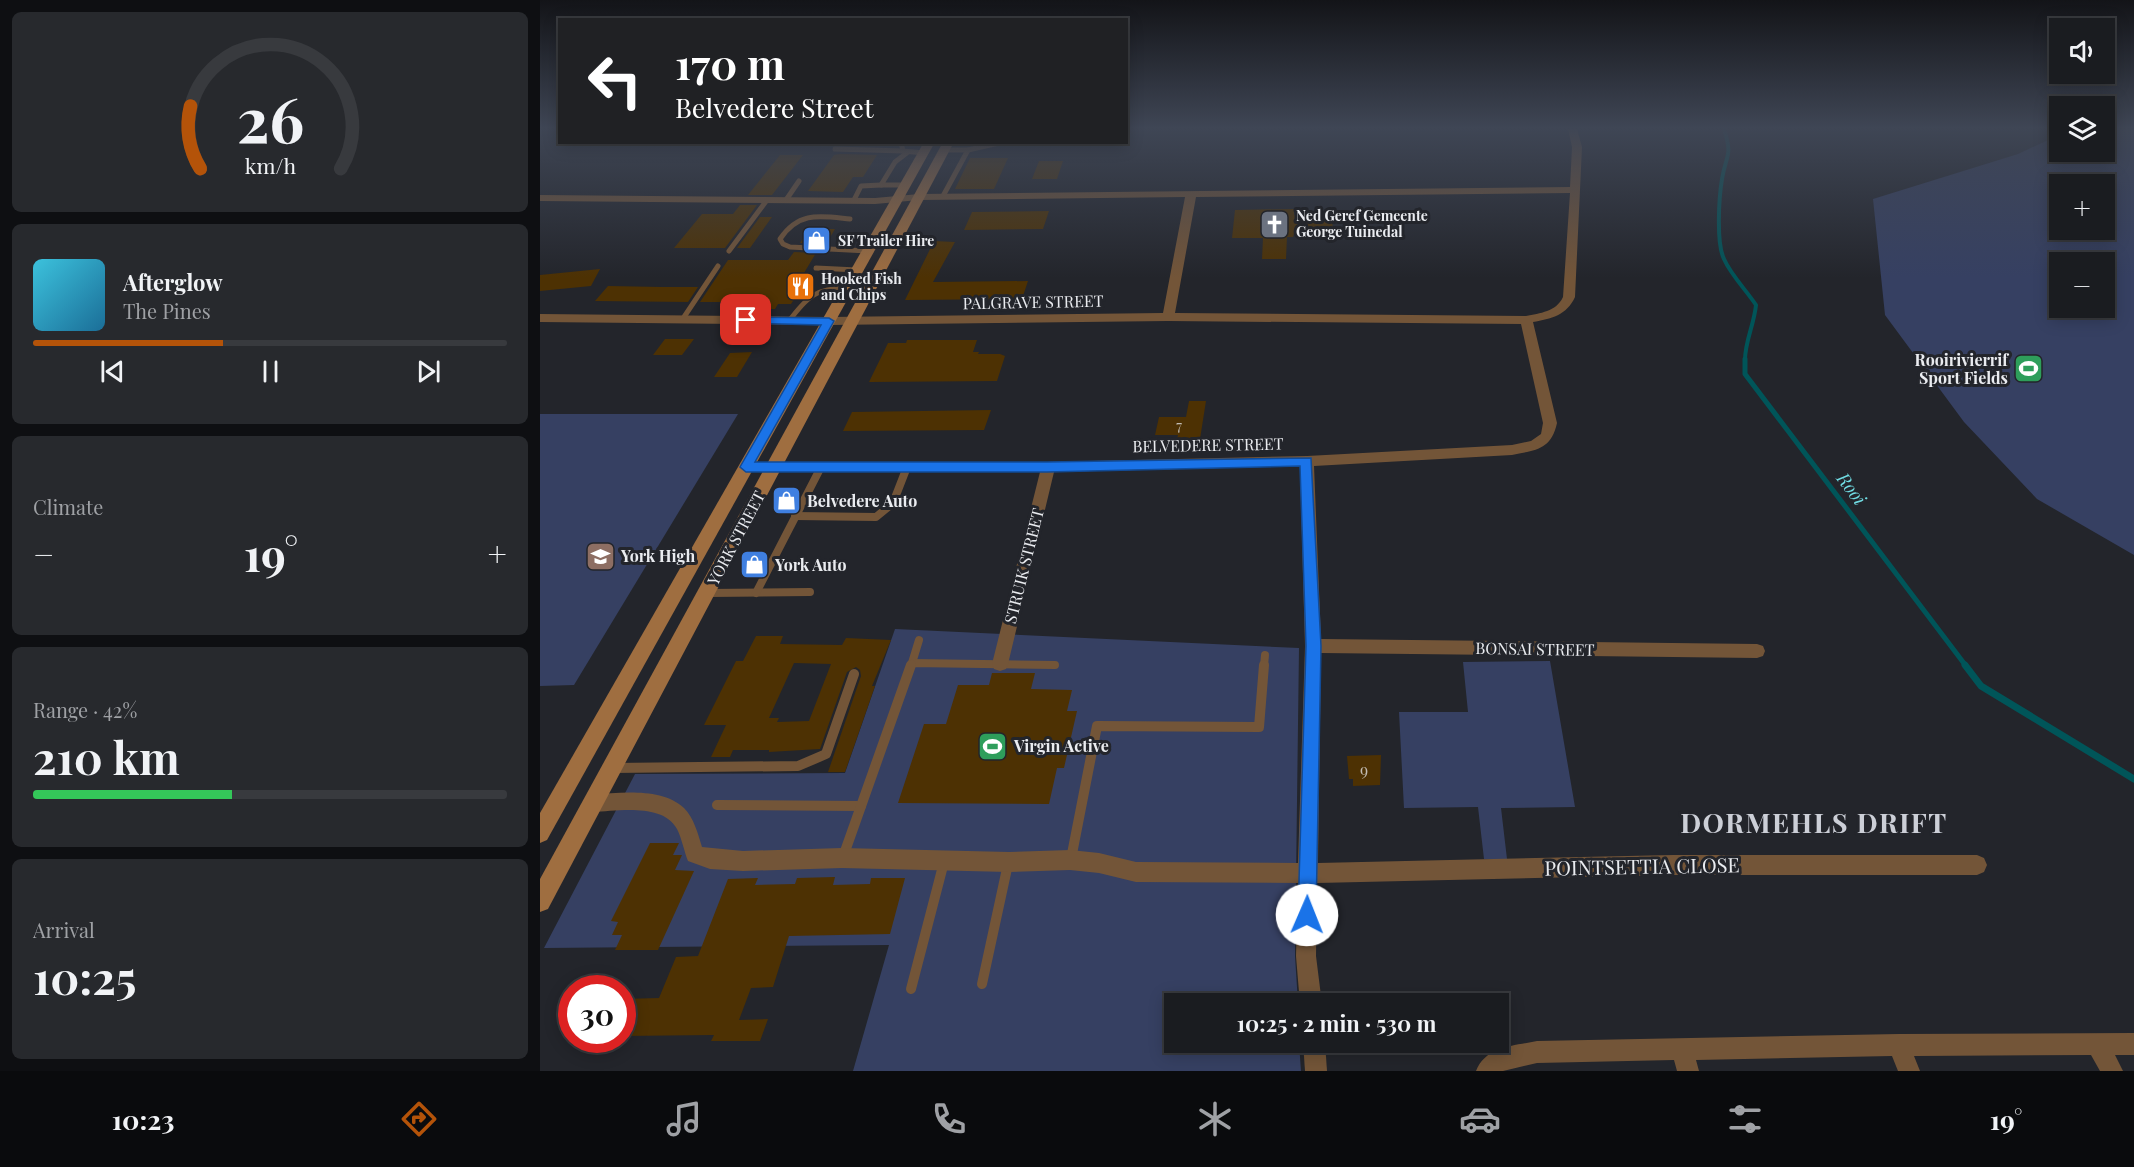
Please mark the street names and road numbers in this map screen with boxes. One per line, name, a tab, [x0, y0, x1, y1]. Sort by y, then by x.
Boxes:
street label: PALGRAVE STREET	[962, 290, 1104, 313]
street label: BELVEDERE STREET	[1132, 433, 1284, 456]
street label: YORK STREET	[701, 487, 769, 590]
street label: STRUIK STREET	[999, 506, 1048, 626]
street label: BONSAI STREET	[1475, 637, 1595, 660]
street label: POINTSETTIA CLOSE	[1544, 850, 1740, 881]

